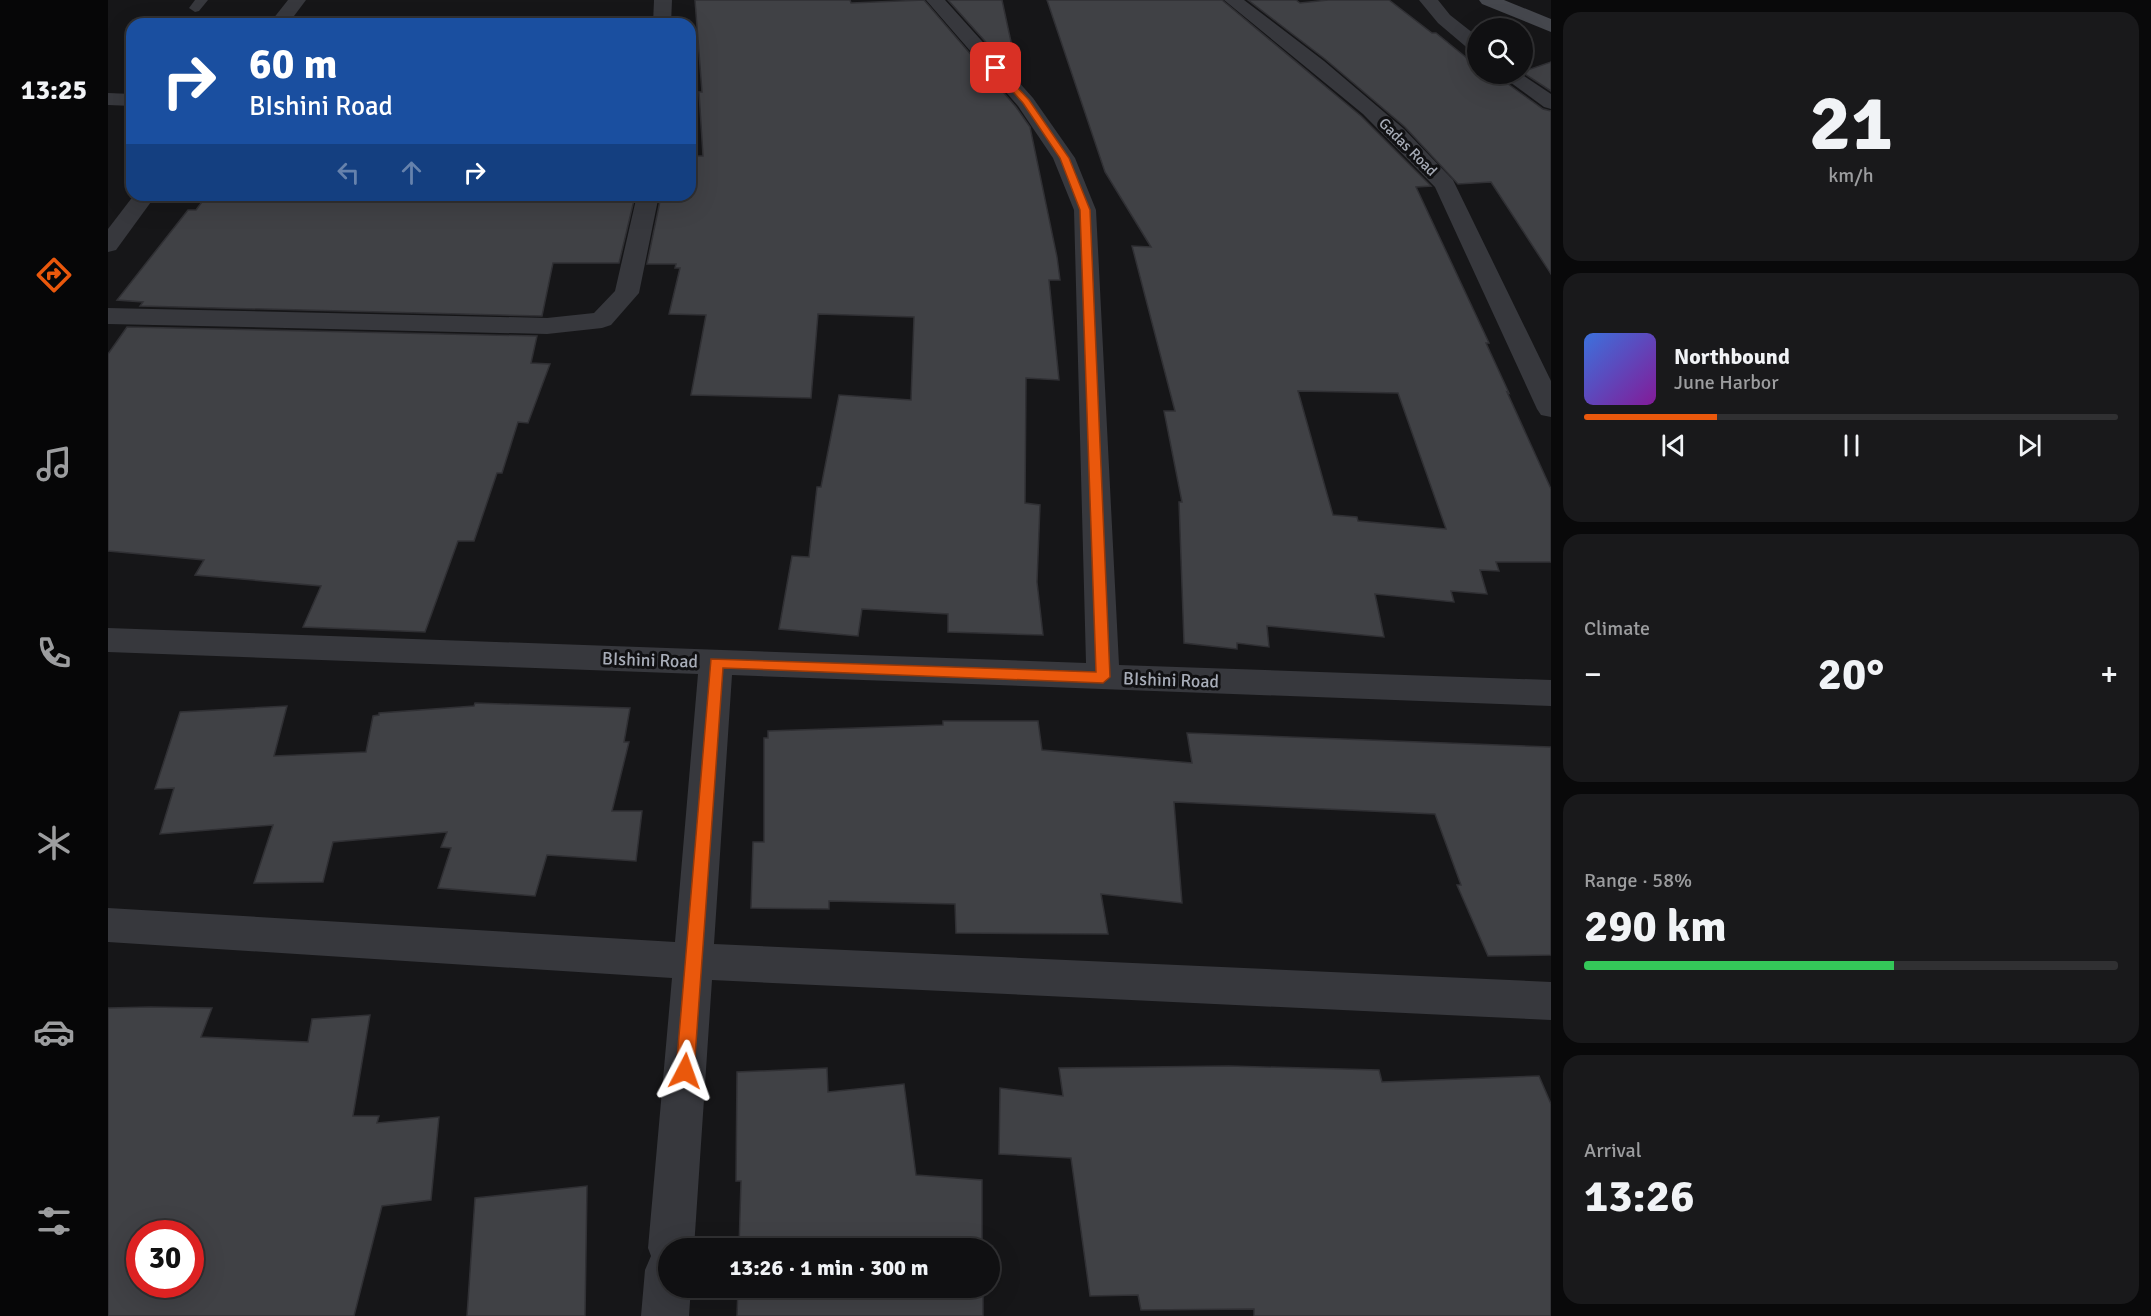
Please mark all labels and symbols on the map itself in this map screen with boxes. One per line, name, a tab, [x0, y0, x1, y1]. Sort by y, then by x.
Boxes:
pin	[970, 42, 1021, 93]
street label: Gadas Road	[1375, 114, 1441, 180]
street label: BIshini Road	[602, 647, 698, 673]
street label: BIshini Road	[1123, 667, 1219, 693]
position arrow	[653, 1039, 717, 1103]
speed limit sign: 30	[126, 1220, 204, 1298]

